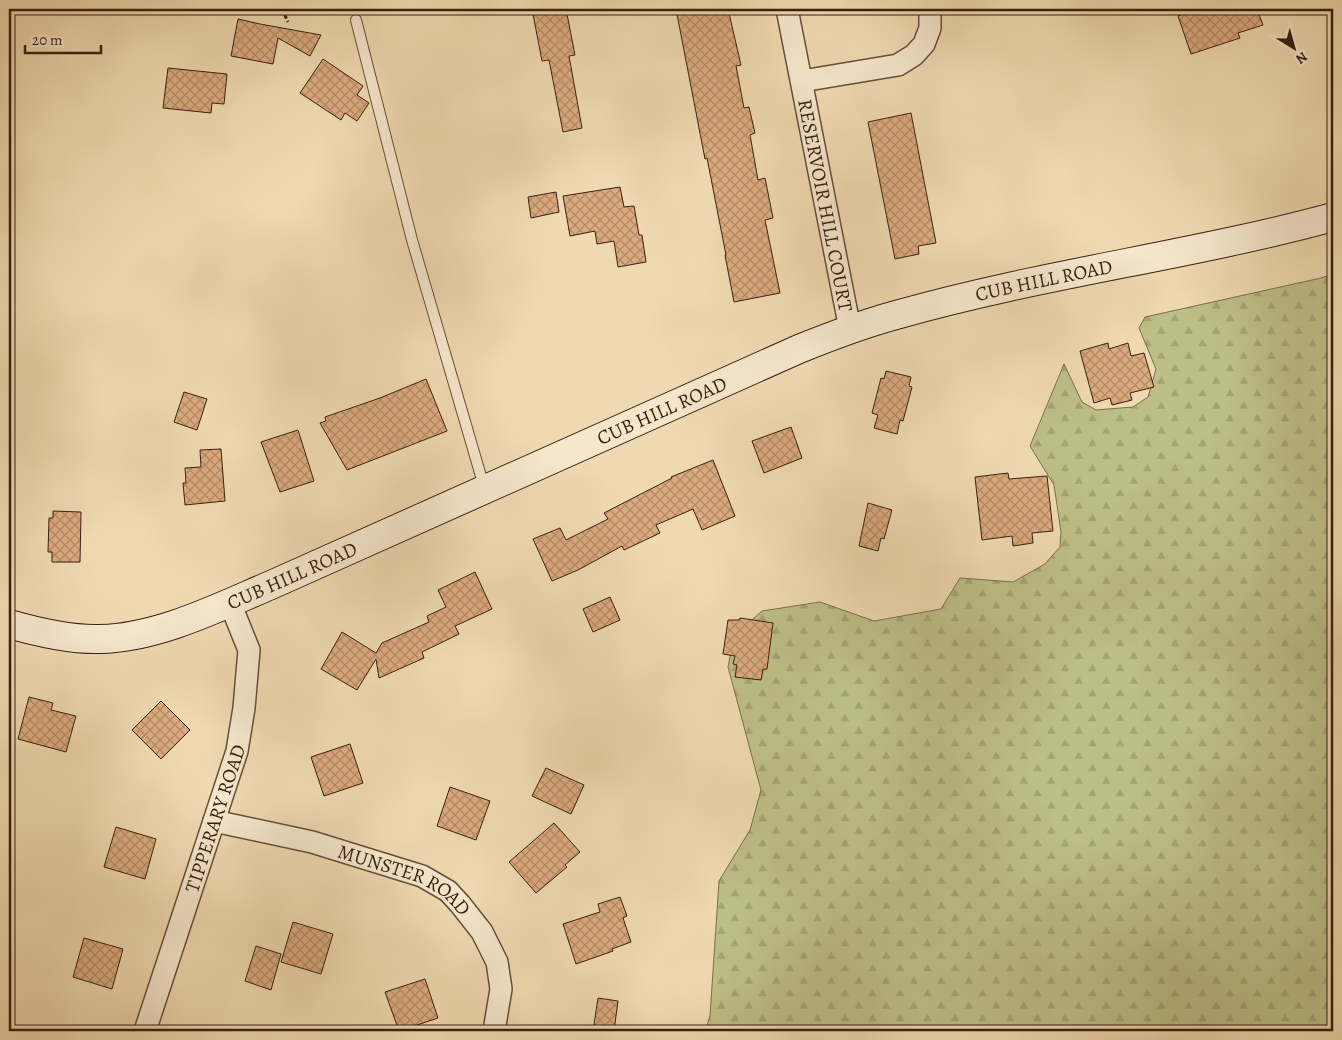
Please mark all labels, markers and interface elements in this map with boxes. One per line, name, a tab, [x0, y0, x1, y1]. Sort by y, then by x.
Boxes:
scale bar	[25, 22, 101, 54]
north arrow	[1270, 22, 1320, 72]
text: 20 m	[32, 30, 63, 50]
text: N	[1292, 47, 1311, 69]
street label: RESERVOIR HILL COURT	[791, 97, 859, 314]
street label: CUB HILL ROAD	[972, 253, 1115, 308]
street label: CUB HILL ROAD	[593, 370, 731, 452]
street label: CUB HILL ROAD	[223, 535, 361, 616]
street label: TIPPERARY ROAD	[178, 741, 252, 896]
street label: MUNSTER ROAD	[334, 838, 477, 921]

